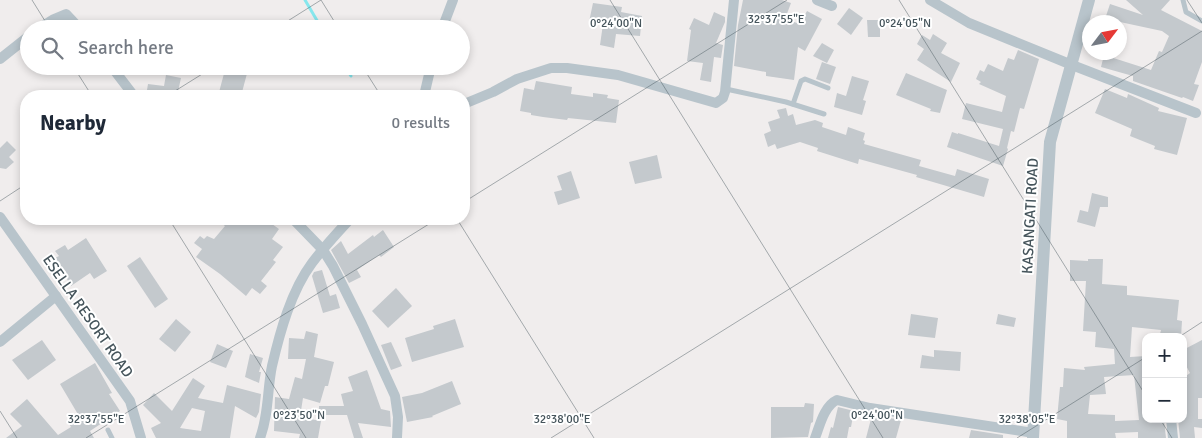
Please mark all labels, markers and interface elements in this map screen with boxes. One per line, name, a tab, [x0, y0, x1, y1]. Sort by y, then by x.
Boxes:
text: 32°37'55"E	[747, 12, 805, 27]
north arrow	[1082, 15, 1127, 60]
text: 0°24'00"N	[590, 16, 642, 31]
text: 0°24'05"N	[879, 16, 931, 31]
search box	[20, 20, 470, 75]
icon: search	[38, 34, 66, 62]
text: Search here	[78, 36, 174, 60]
text: Nearby	[40, 110, 106, 136]
text: 0 results	[391, 113, 450, 133]
street label: KASANGATI ROAD	[1018, 158, 1042, 274]
street label: ESELLA RESORT ROAD	[39, 251, 137, 381]
map controls	[1142, 333, 1187, 423]
button: +	[1142, 333, 1187, 378]
button: −	[1142, 378, 1187, 423]
text: 0°23'50"N	[273, 408, 325, 423]
text: 0°24'00"N	[851, 408, 903, 423]
text: 32°37'55"E	[67, 412, 125, 427]
text: 32°38'00"E	[533, 412, 591, 427]
text: 32°38'05"E	[998, 412, 1056, 427]

